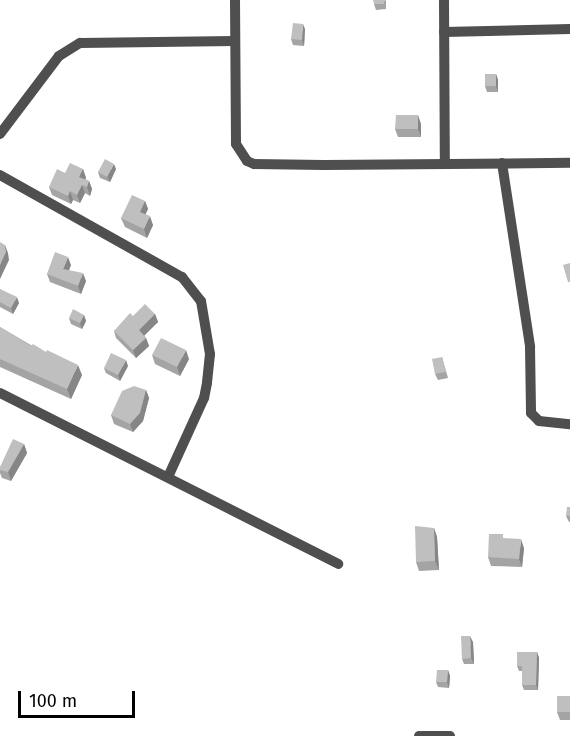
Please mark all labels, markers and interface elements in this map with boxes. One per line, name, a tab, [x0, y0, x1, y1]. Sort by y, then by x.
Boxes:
scale bar	[21, 679, 138, 717]
text: 100 m	[29, 690, 77, 712]

